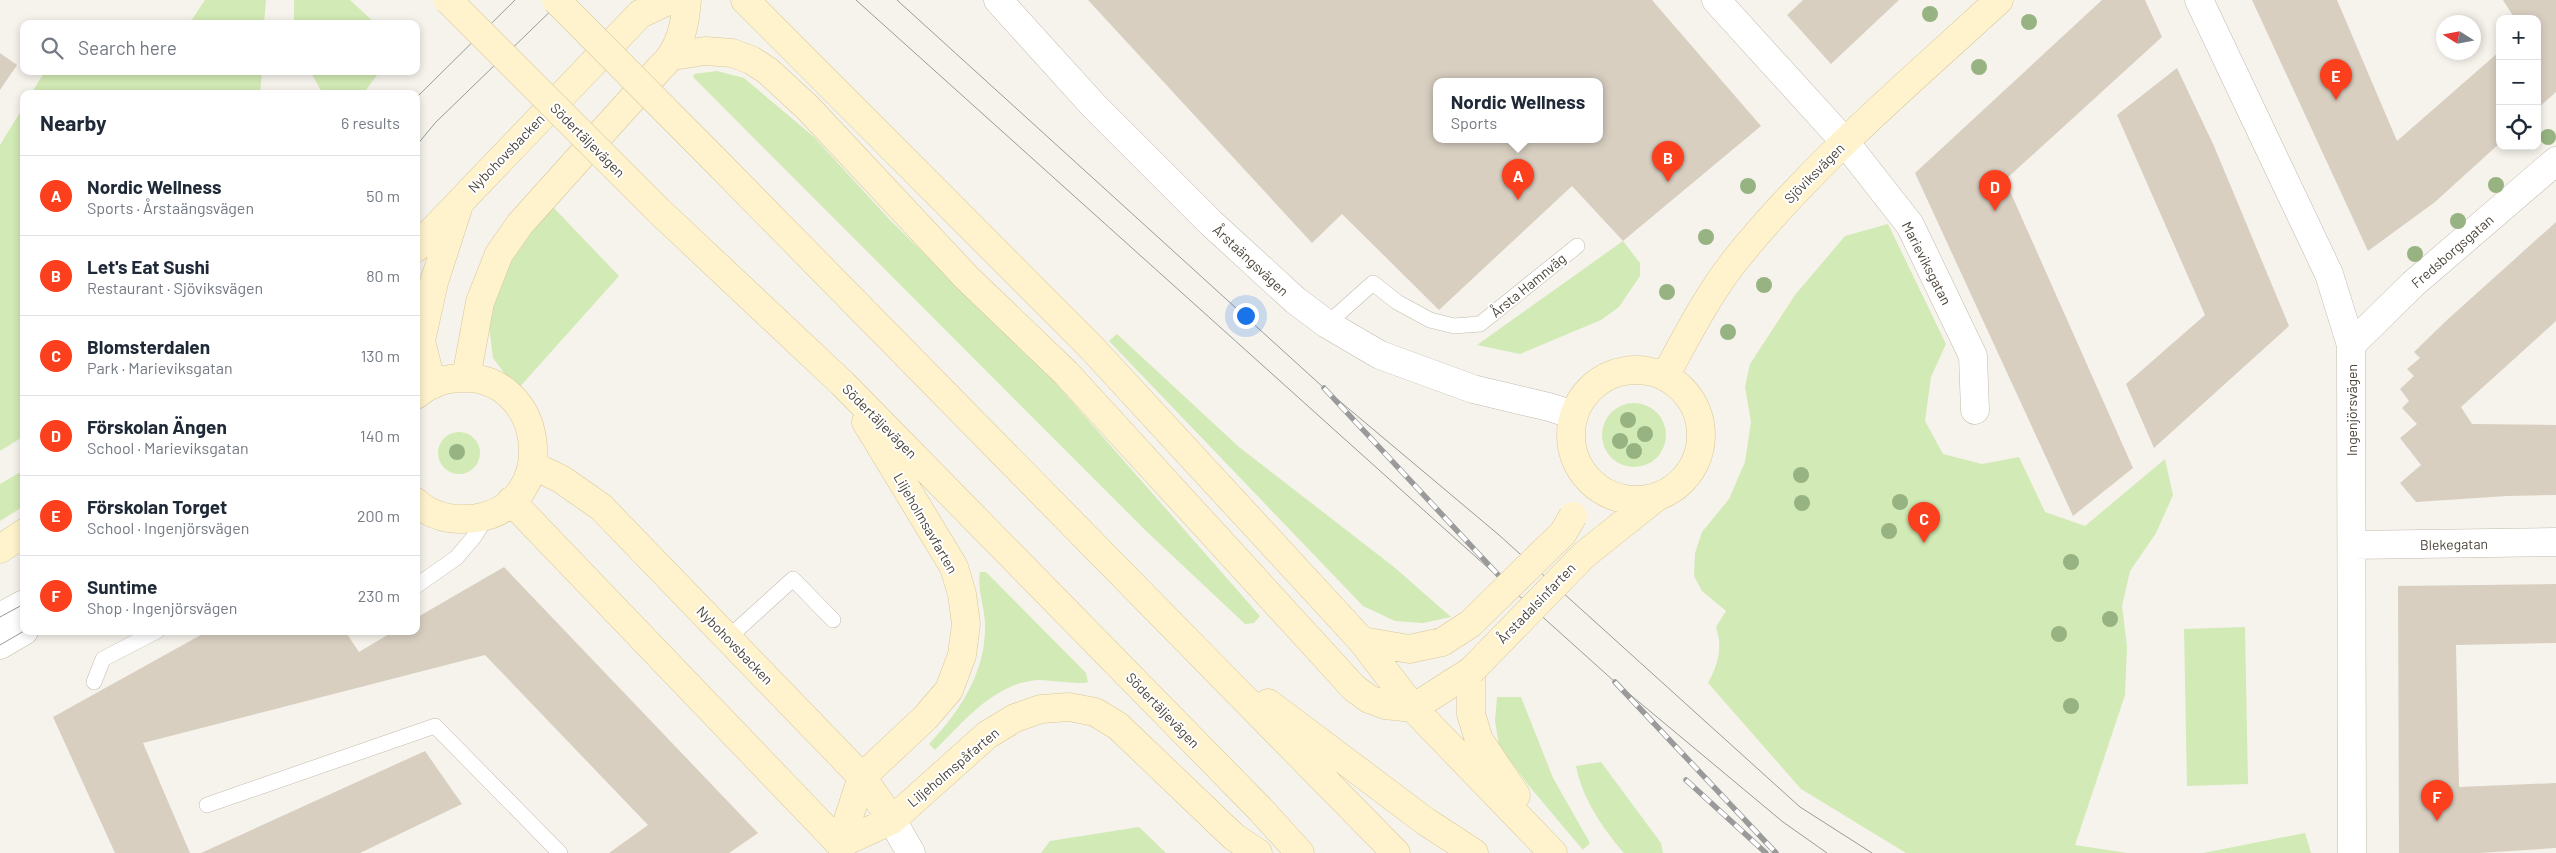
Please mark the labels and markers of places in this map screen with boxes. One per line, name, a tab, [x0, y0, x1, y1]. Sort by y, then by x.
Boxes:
pin: E	[2320, 59, 2352, 100]
pin: B	[1652, 141, 1684, 182]
pin: A	[1502, 159, 1534, 200]
pin: D	[1979, 170, 2011, 211]
pin: C	[1908, 502, 1940, 543]
pin: F	[2421, 780, 2453, 821]

